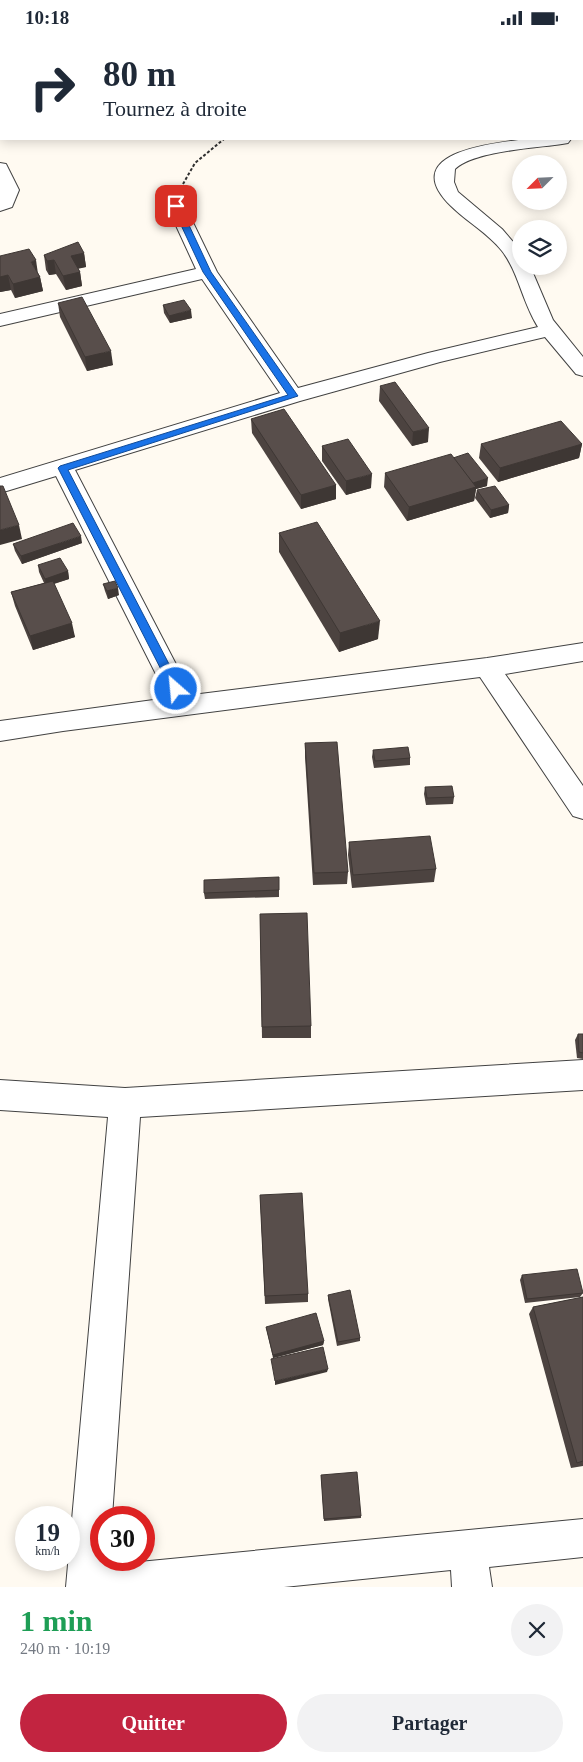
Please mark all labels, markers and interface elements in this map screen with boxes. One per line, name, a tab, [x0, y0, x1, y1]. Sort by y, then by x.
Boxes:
text: 10:18	[25, 7, 69, 28]
icon: right	[20, 55, 85, 120]
text: 80 m	[103, 55, 176, 94]
text: Tournez à droite	[103, 96, 247, 121]
north arrow	[512, 155, 568, 210]
map controls	[512, 155, 567, 275]
pin	[155, 185, 197, 227]
icon: arrive	[162, 192, 190, 220]
button: layers	[512, 220, 567, 275]
position arrow	[149, 662, 201, 714]
speed limit sign: 30	[90, 1506, 155, 1571]
text: 19	[35, 1519, 60, 1546]
text: km/h	[35, 1544, 60, 1558]
text: 1 min	[20, 1604, 93, 1637]
button: close	[511, 1604, 563, 1656]
text: 240 m · 10:19	[20, 1640, 110, 1657]
button: Quitter	[20, 1694, 287, 1752]
button: Partager	[297, 1694, 563, 1752]

